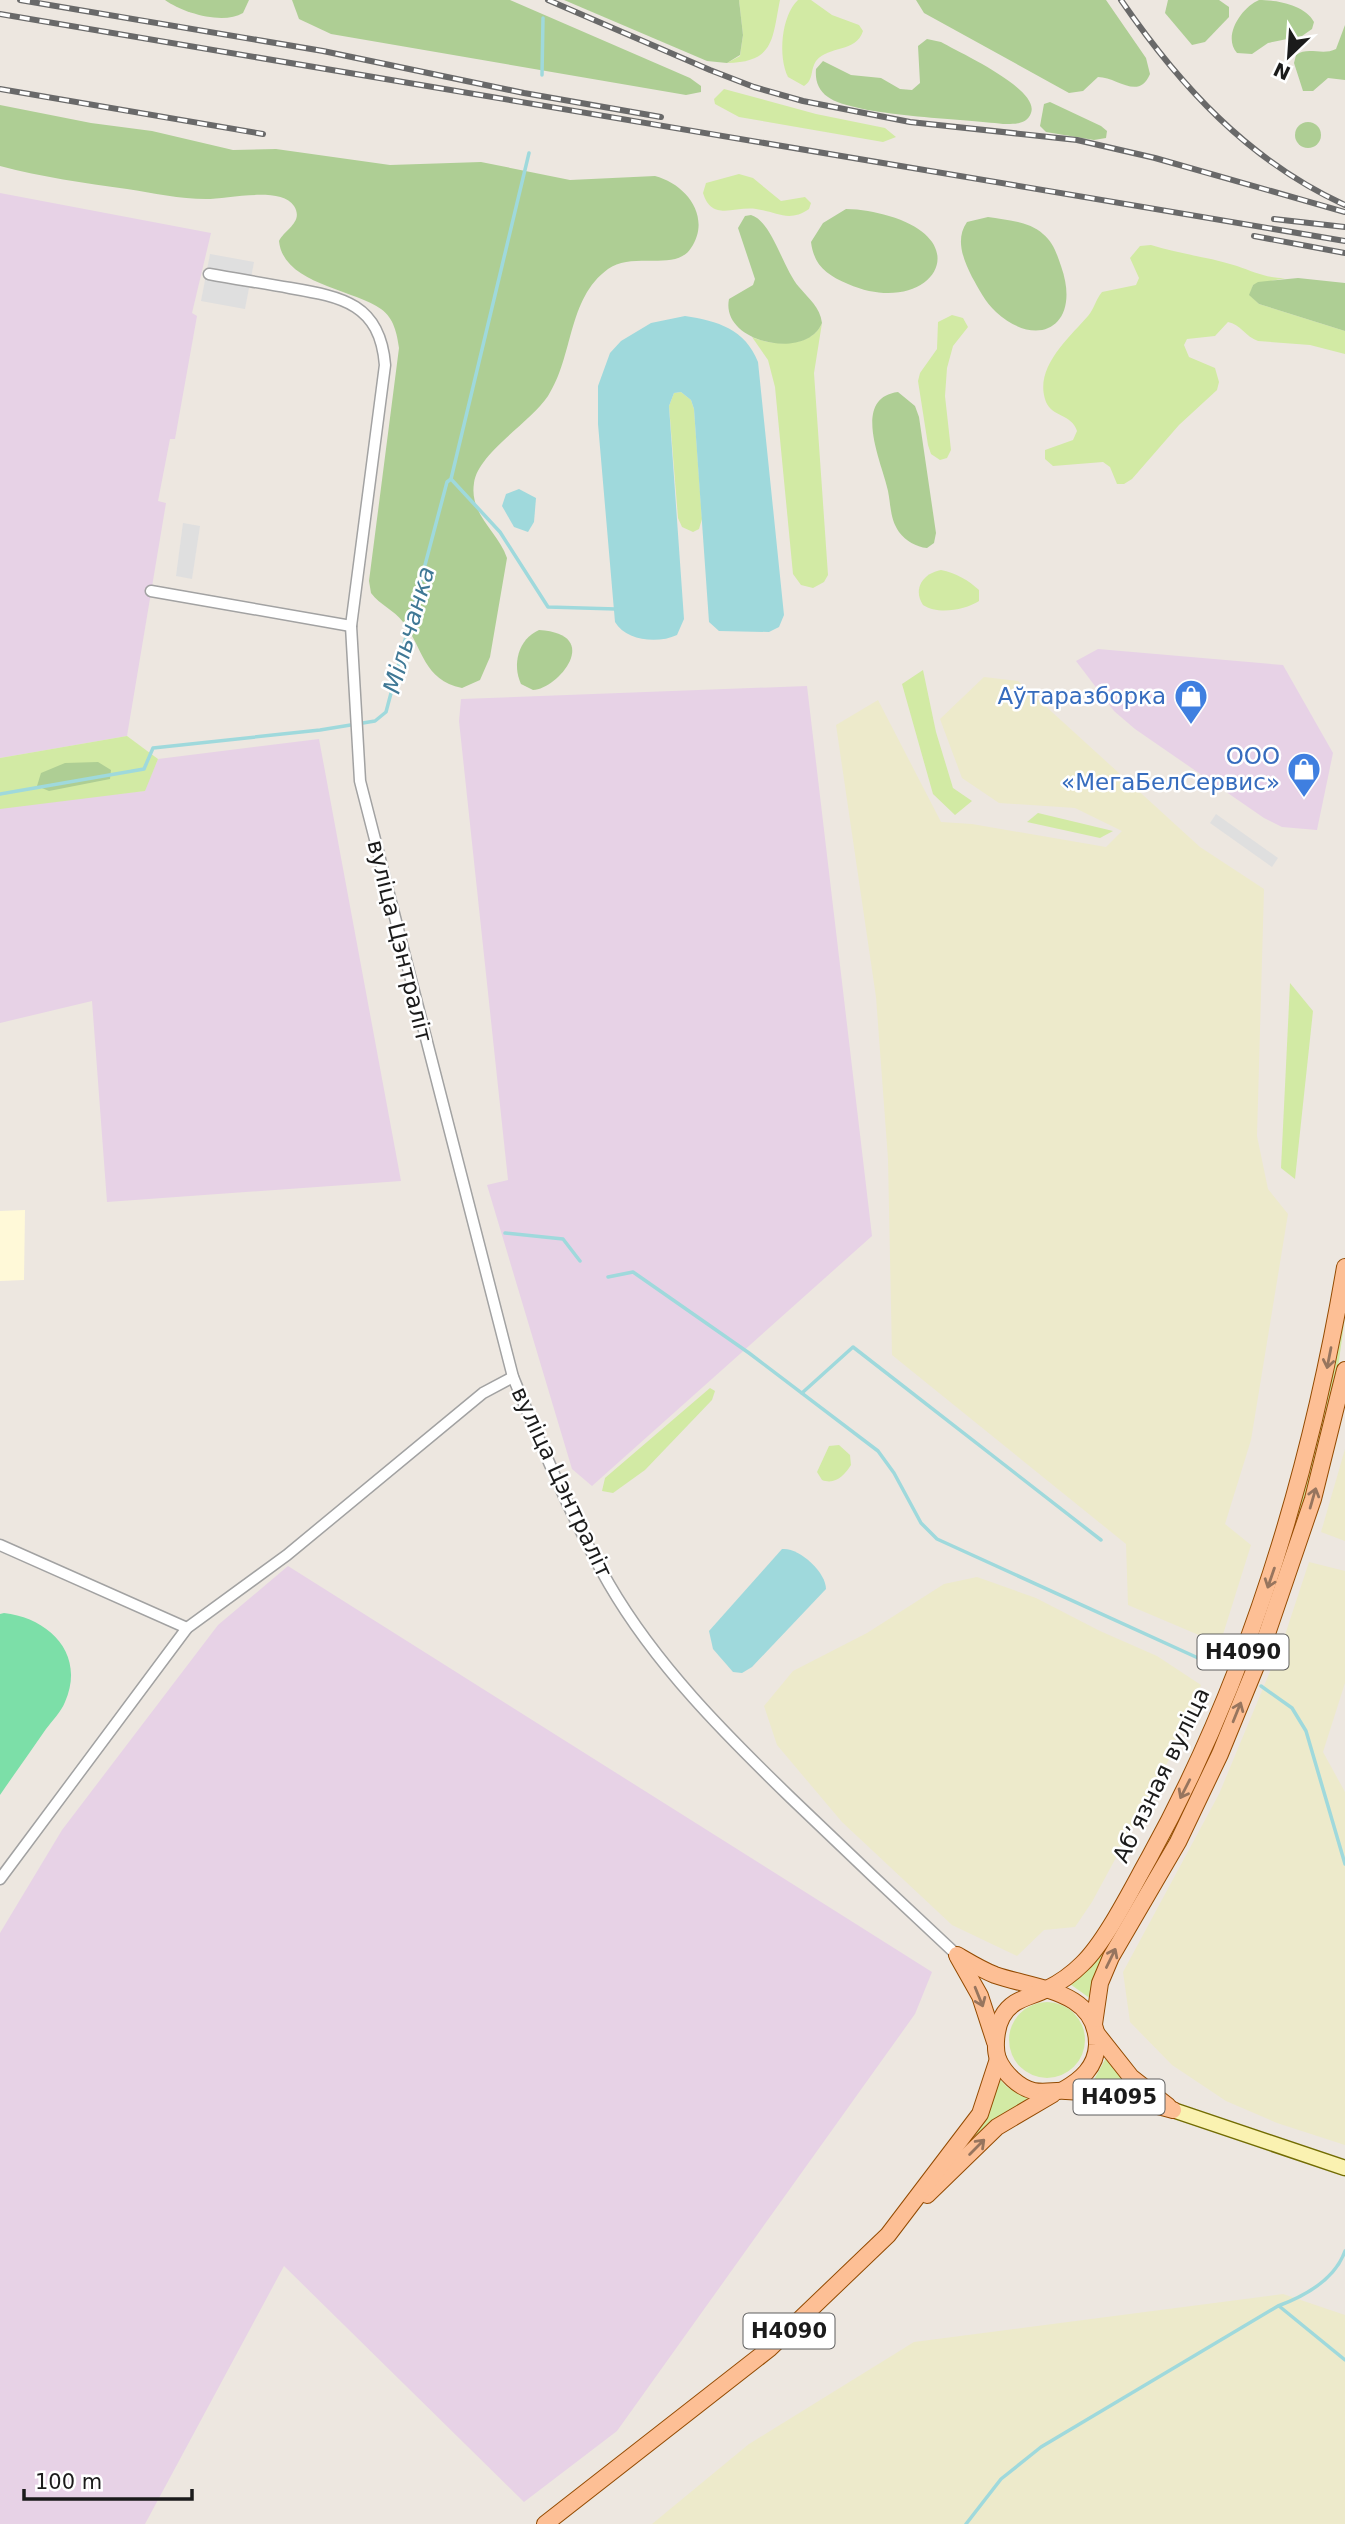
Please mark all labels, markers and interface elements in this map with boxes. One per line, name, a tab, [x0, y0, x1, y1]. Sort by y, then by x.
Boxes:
north arrow	[1254, 21, 1324, 91]
text: N	[1270, 58, 1294, 85]
water label: Мільчанка	[378, 563, 440, 697]
shop icon: Аўтаразборка	[1172, 677, 1210, 726]
place label: Аўтаразборка	[997, 683, 1166, 709]
place label: ООО «МегаБелСервис»	[1061, 743, 1280, 795]
shop icon: ООО «МегаБелСервис»	[1285, 750, 1323, 799]
street label: вуліца Цэнтраліт	[362, 837, 438, 1045]
one-way arrow	[1322, 1346, 1336, 1369]
street label: вуліца Цэнтраліт	[506, 1383, 618, 1581]
one-way arrow	[1307, 1487, 1320, 1510]
one-way arrow	[1264, 1567, 1276, 1589]
road number: Н4090	[1198, 1634, 1288, 1670]
street label: Абʼязная вуліца	[1107, 1683, 1215, 1867]
one-way arrow	[1231, 1702, 1244, 1724]
one-way arrow	[1178, 1778, 1191, 1799]
one-way arrow	[1105, 1948, 1118, 1969]
one-way arrow	[974, 1986, 987, 2007]
road number: Н4095	[1074, 2080, 1164, 2114]
one-way arrow	[968, 2139, 985, 2156]
road number: Н4090	[744, 2314, 834, 2348]
scale bar	[24, 2458, 192, 2502]
text: 100 m	[35, 2470, 102, 2494]

